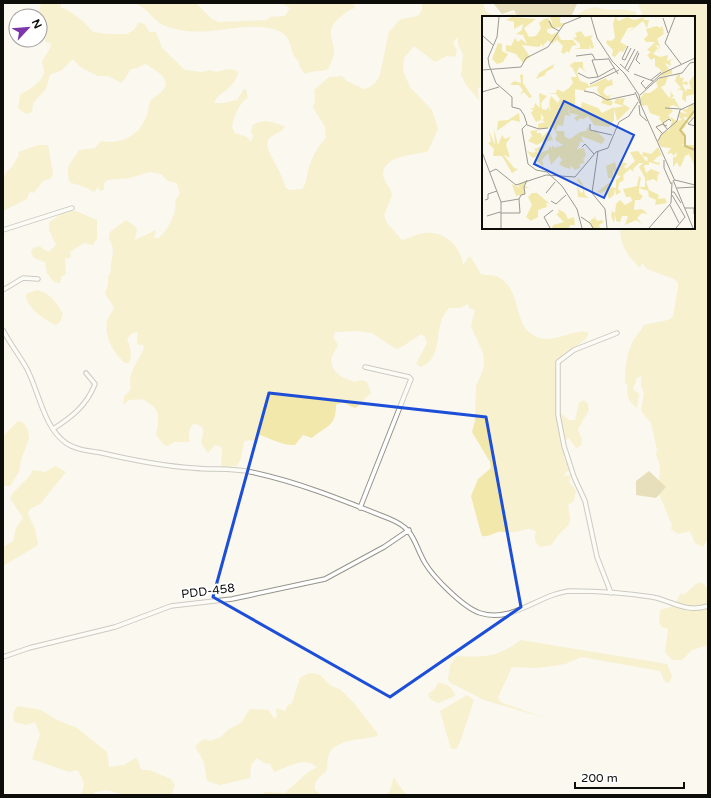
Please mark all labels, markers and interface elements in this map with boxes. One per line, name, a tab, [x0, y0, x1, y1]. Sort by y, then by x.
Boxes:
north arrow	[8, 8, 48, 48]
inset map	[482, 16, 695, 229]
text: N	[29, 17, 44, 31]
street label: PDD-458	[180, 581, 236, 601]
scale bar	[575, 764, 684, 790]
text: 200 m	[581, 771, 618, 785]

